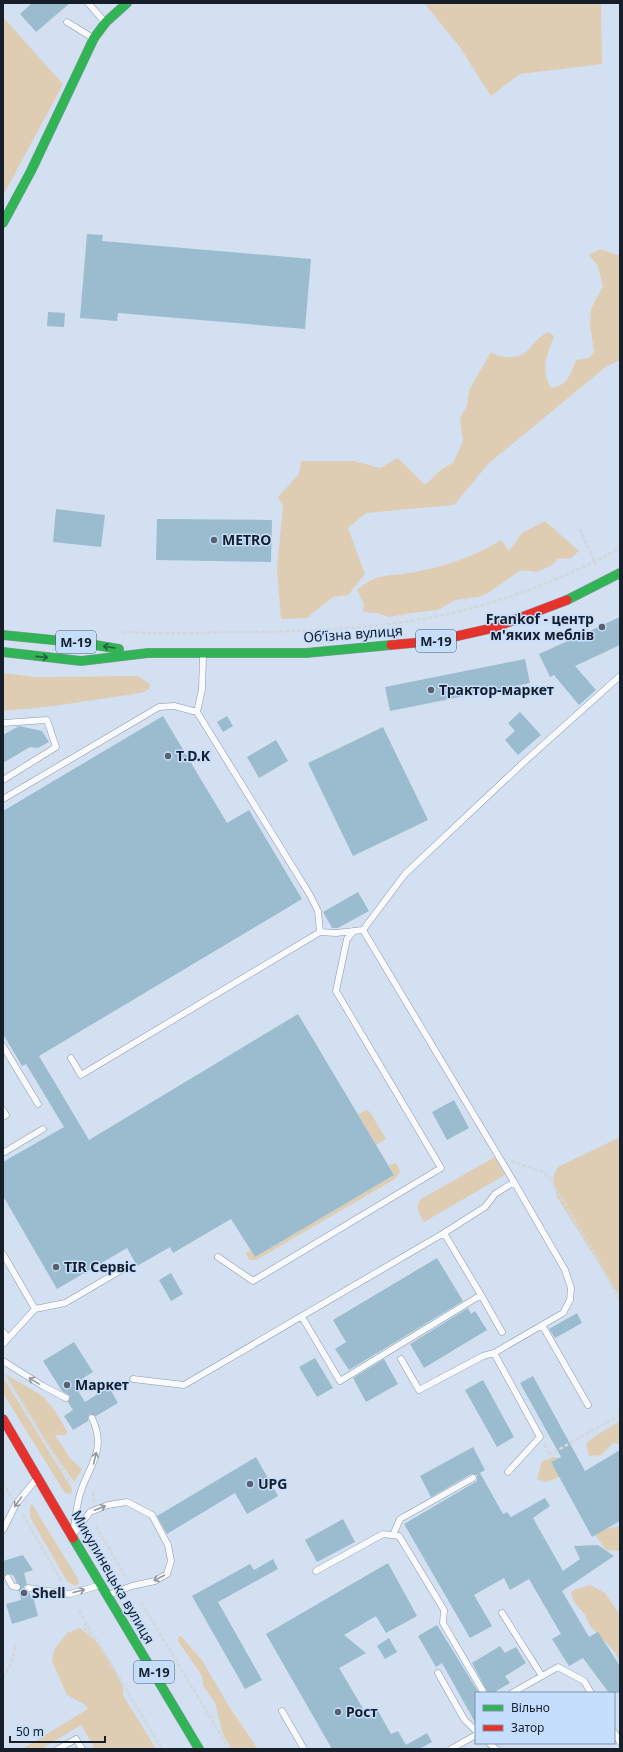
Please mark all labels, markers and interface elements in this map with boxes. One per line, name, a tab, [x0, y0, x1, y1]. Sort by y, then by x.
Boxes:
place label: METRO	[222, 530, 271, 549]
marker: METRO	[209, 535, 219, 545]
place label: Frankof - центр м'яких меблів	[486, 609, 594, 644]
street label: Обʼїзна вулиця	[303, 621, 403, 646]
marker: Frankof - центр м'яких меблів	[597, 622, 607, 632]
road number: М-19	[416, 630, 456, 652]
road number: М-19	[56, 631, 96, 653]
one-way arrow	[103, 643, 116, 651]
one-way arrow	[35, 653, 48, 660]
place label: Трактор-маркет	[439, 680, 554, 699]
marker: Трактор-маркет	[426, 685, 436, 695]
place label: T.D.K	[176, 746, 211, 765]
marker: T.D.K	[163, 751, 173, 761]
place label: TIR Сервіс	[64, 1257, 136, 1276]
marker: TIR Сервіс	[51, 1262, 61, 1272]
place label: Маркет	[75, 1375, 129, 1394]
one-way arrow	[28, 1376, 40, 1384]
marker: Маркет	[62, 1380, 72, 1390]
one-way arrow	[91, 1451, 99, 1464]
place label: UPG	[258, 1474, 287, 1493]
marker: UPG	[245, 1479, 255, 1489]
one-way arrow	[14, 1497, 22, 1508]
one-way arrow	[93, 1503, 105, 1511]
street label: Микулинецька вулиця	[67, 1507, 159, 1647]
one-way arrow	[153, 1575, 165, 1583]
place label: Shell	[32, 1583, 66, 1602]
one-way arrow	[73, 1587, 86, 1595]
marker: Shell	[19, 1588, 29, 1598]
road number: М-19	[134, 1661, 174, 1683]
legend	[475, 1692, 615, 1744]
text: Вільно	[511, 1699, 550, 1716]
place label: Рост	[346, 1702, 378, 1721]
marker: Рост	[333, 1707, 343, 1717]
scale bar	[10, 1718, 105, 1744]
text: Затор	[511, 1719, 544, 1736]
text: 50 m	[16, 1723, 44, 1740]

